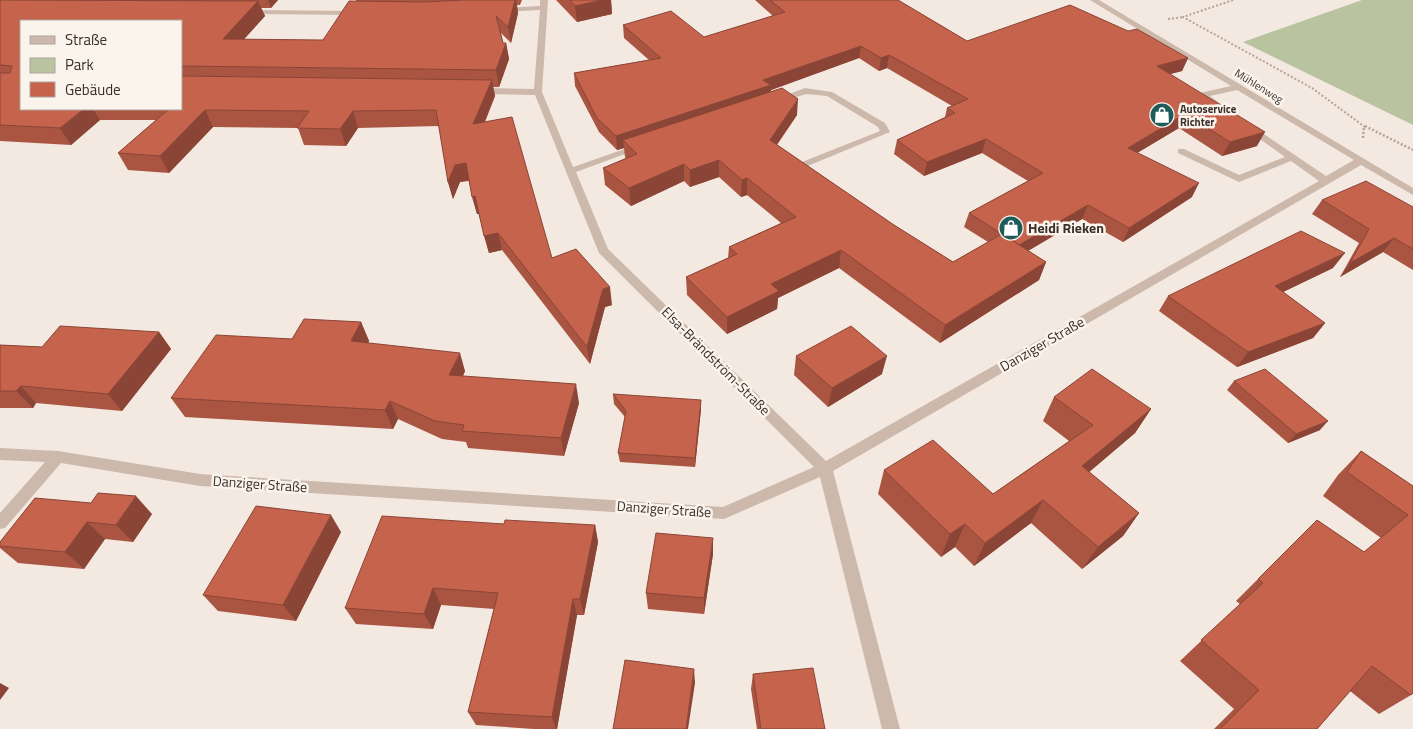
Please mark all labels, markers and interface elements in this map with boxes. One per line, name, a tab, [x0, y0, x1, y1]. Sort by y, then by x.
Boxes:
legend	[20, 20, 182, 110]
text: Straße	[65, 28, 107, 51]
text: Park	[65, 53, 94, 76]
street label: Mühlenweg	[1232, 65, 1287, 107]
text: Gebäude	[65, 78, 121, 101]
place label: Autoservice Richter	[1180, 101, 1237, 130]
shop icon: Autoservice Richter	[1149, 102, 1175, 128]
shop icon: Heidi Rieken	[998, 215, 1024, 241]
place label: Heidi Rieken	[1028, 217, 1104, 238]
street label: Elsa-Brändström-Straße	[657, 301, 776, 420]
street label: Danziger Straße	[996, 311, 1088, 376]
street label: Danziger Straße	[212, 470, 308, 497]
street label: Danziger Straße	[616, 495, 712, 522]

